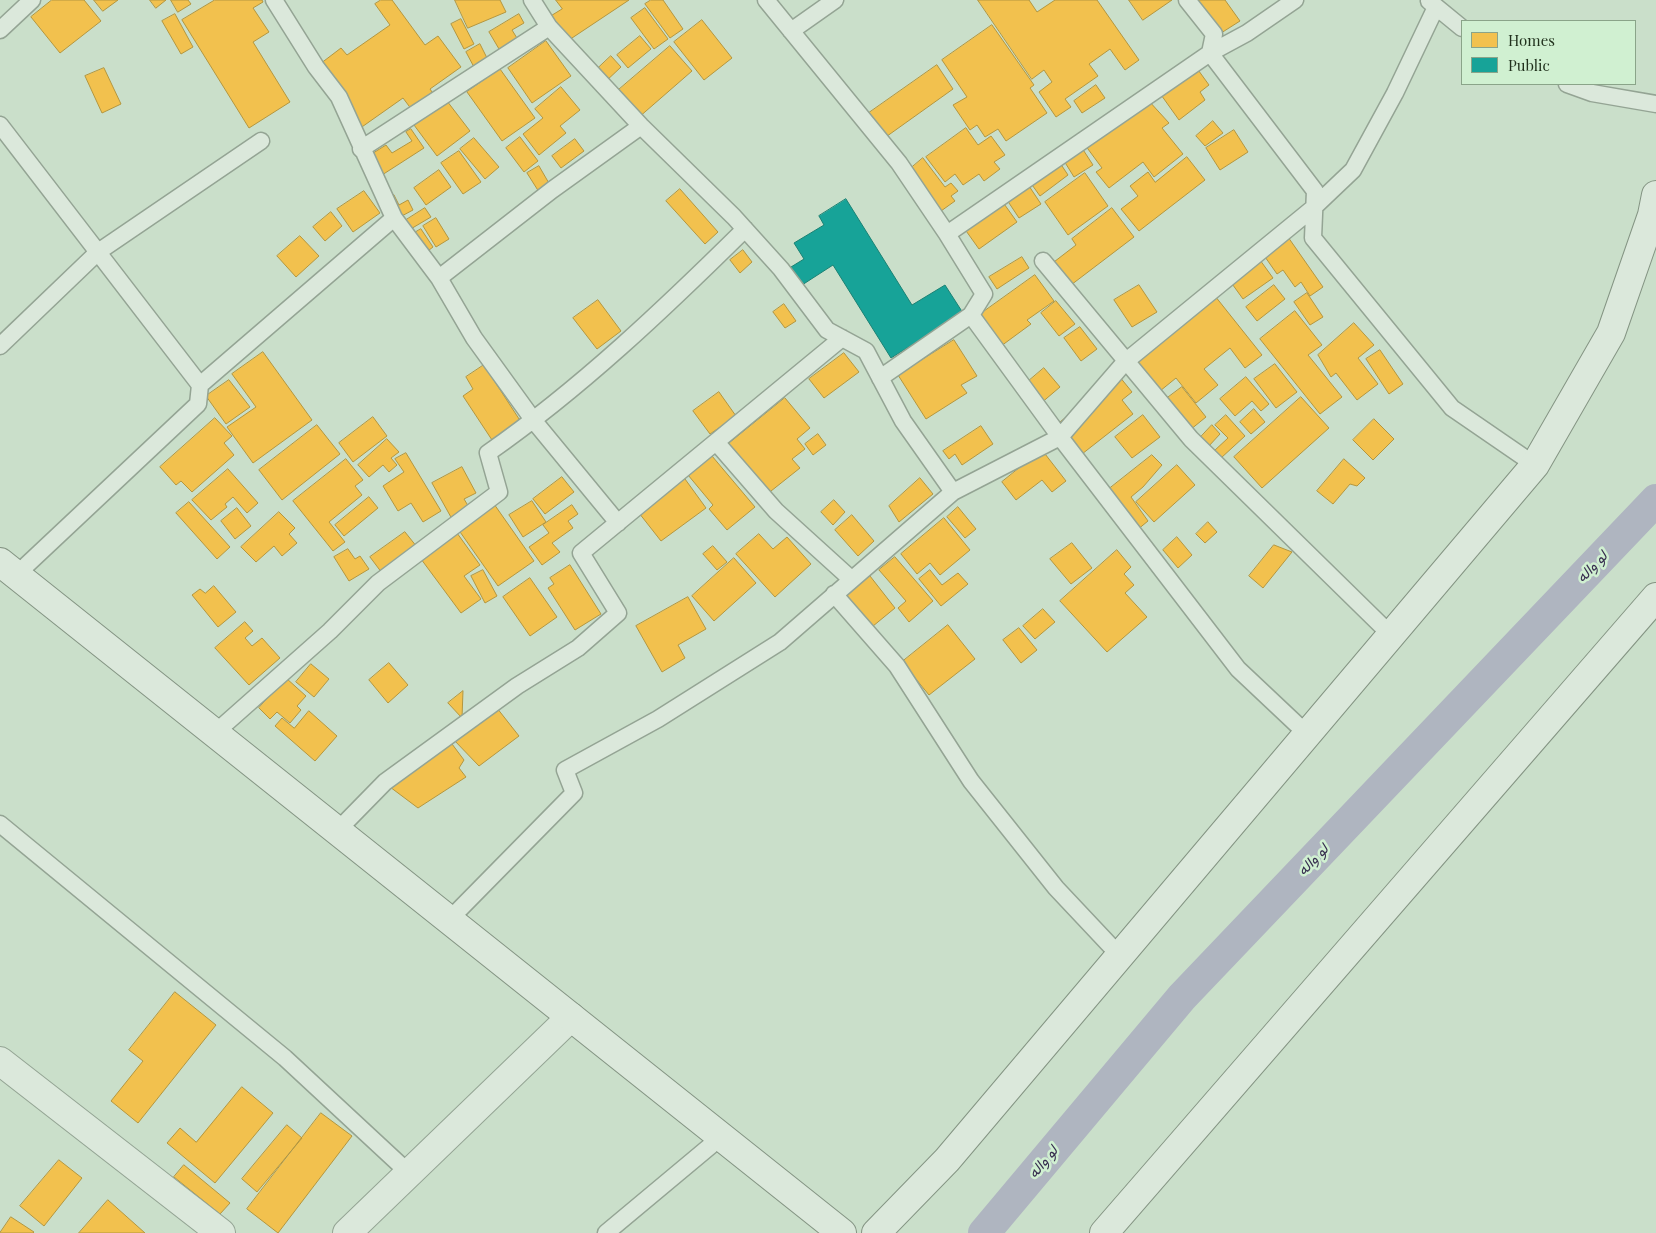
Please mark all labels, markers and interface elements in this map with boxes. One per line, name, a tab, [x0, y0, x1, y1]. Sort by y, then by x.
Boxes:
legend	[1461, 20, 1636, 85]
text: Homes	[1508, 30, 1555, 50]
text: Public	[1508, 55, 1550, 75]
water label: لو واله	[1573, 547, 1611, 587]
water label: لو واله	[1294, 840, 1332, 880]
water label: لو واله	[1024, 1142, 1062, 1182]

